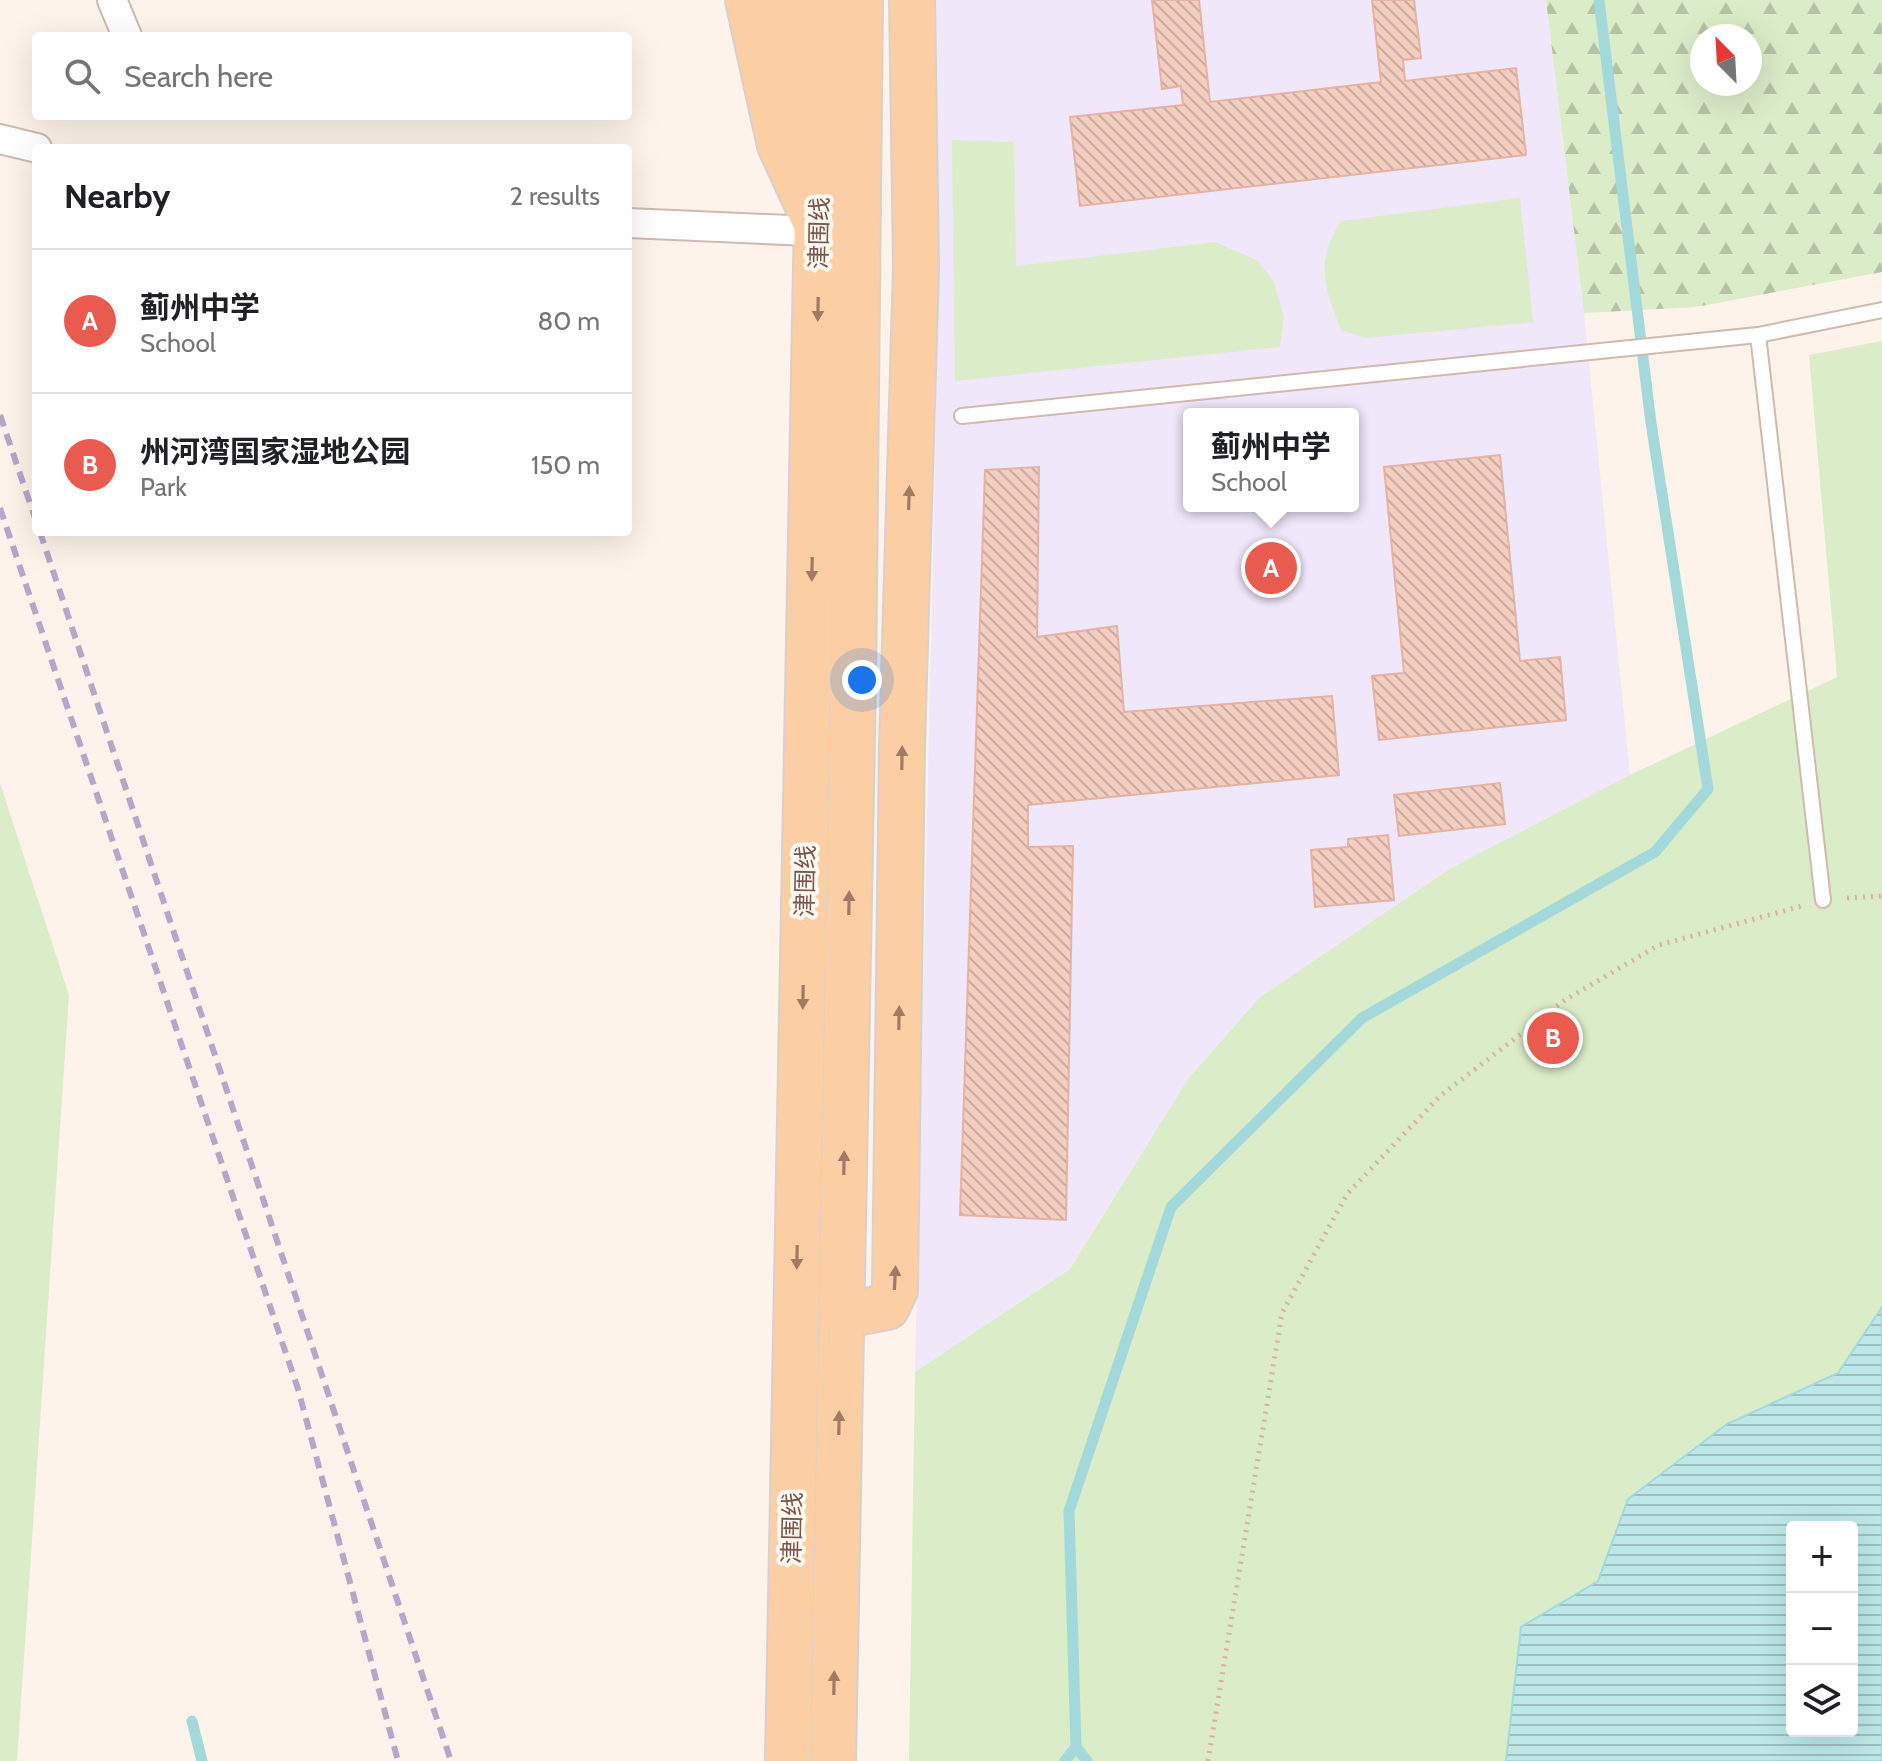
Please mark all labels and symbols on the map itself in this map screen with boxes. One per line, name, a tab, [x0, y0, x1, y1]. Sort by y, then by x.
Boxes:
north arrow	[1690, 24, 1762, 96]
street label: 津围线	[804, 197, 834, 269]
one-way arrow	[812, 297, 824, 322]
one-way arrow	[903, 485, 916, 510]
pin: A	[1245, 538, 1297, 598]
one-way arrow	[806, 557, 819, 582]
your location	[842, 660, 882, 700]
one-way arrow	[896, 745, 908, 770]
street label: 津围线	[790, 845, 820, 917]
one-way arrow	[842, 890, 855, 915]
one-way arrow	[796, 985, 809, 1010]
one-way arrow	[893, 1005, 905, 1030]
pin: B	[1527, 1008, 1579, 1068]
one-way arrow	[837, 1150, 850, 1175]
one-way arrow	[791, 1245, 804, 1270]
one-way arrow	[889, 1265, 902, 1290]
one-way arrow	[833, 1410, 845, 1435]
street label: 津围线	[777, 1492, 807, 1564]
one-way arrow	[828, 1670, 840, 1695]

